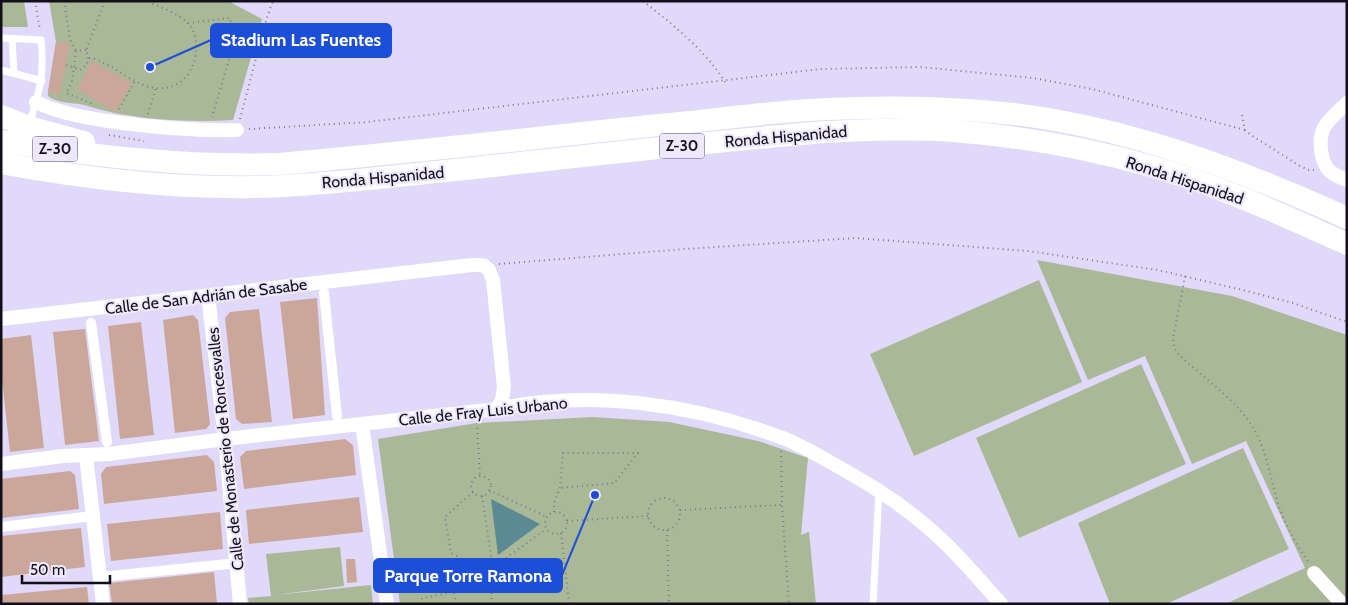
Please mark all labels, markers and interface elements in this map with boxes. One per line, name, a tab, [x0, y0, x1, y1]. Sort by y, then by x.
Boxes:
callout: Stadium Las Fuentes	[211, 24, 391, 57]
text: Stadium Las Fuentes	[221, 29, 382, 51]
street label: Ronda Hispanidad	[724, 122, 848, 151]
road number: Z-30	[660, 134, 704, 158]
road number: Z-30	[32, 136, 78, 162]
street label: Ronda Hispanidad	[1124, 152, 1246, 208]
street label: Ronda Hispanidad	[321, 163, 445, 192]
street label: Calle de San Adrián de Sasabe	[104, 275, 308, 318]
street label: Calle de Monasterio de Roncesvalles	[203, 326, 248, 571]
street label: Calle de Fray Luis Urbano	[398, 393, 569, 430]
scale bar	[22, 552, 110, 584]
callout: Parque Torre Ramona	[374, 559, 562, 592]
text: 50 m	[30, 561, 65, 579]
text: Parque Torre Ramona	[384, 565, 552, 587]

